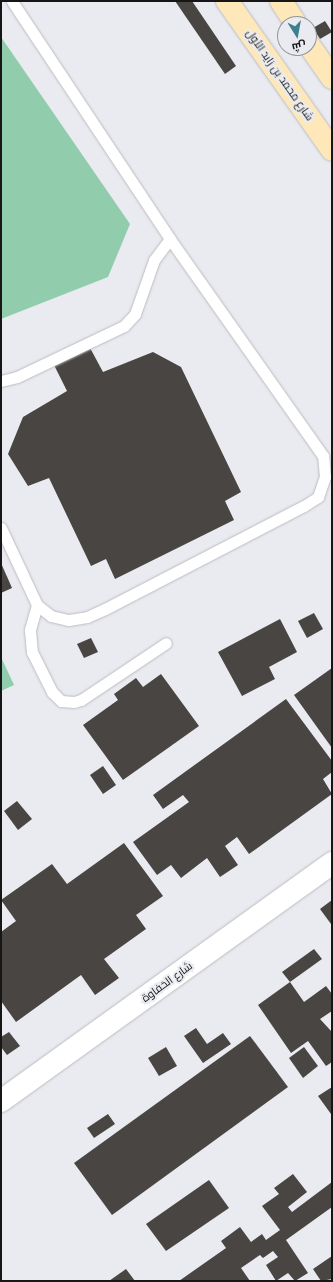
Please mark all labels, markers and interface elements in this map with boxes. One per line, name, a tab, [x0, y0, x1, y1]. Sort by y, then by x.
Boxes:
north arrow	[277, 16, 317, 56]
street label: شارع محمد بن زايد الأول	[244, 27, 316, 123]
street label: شارع الحَفاوة	[139, 959, 195, 1005]

